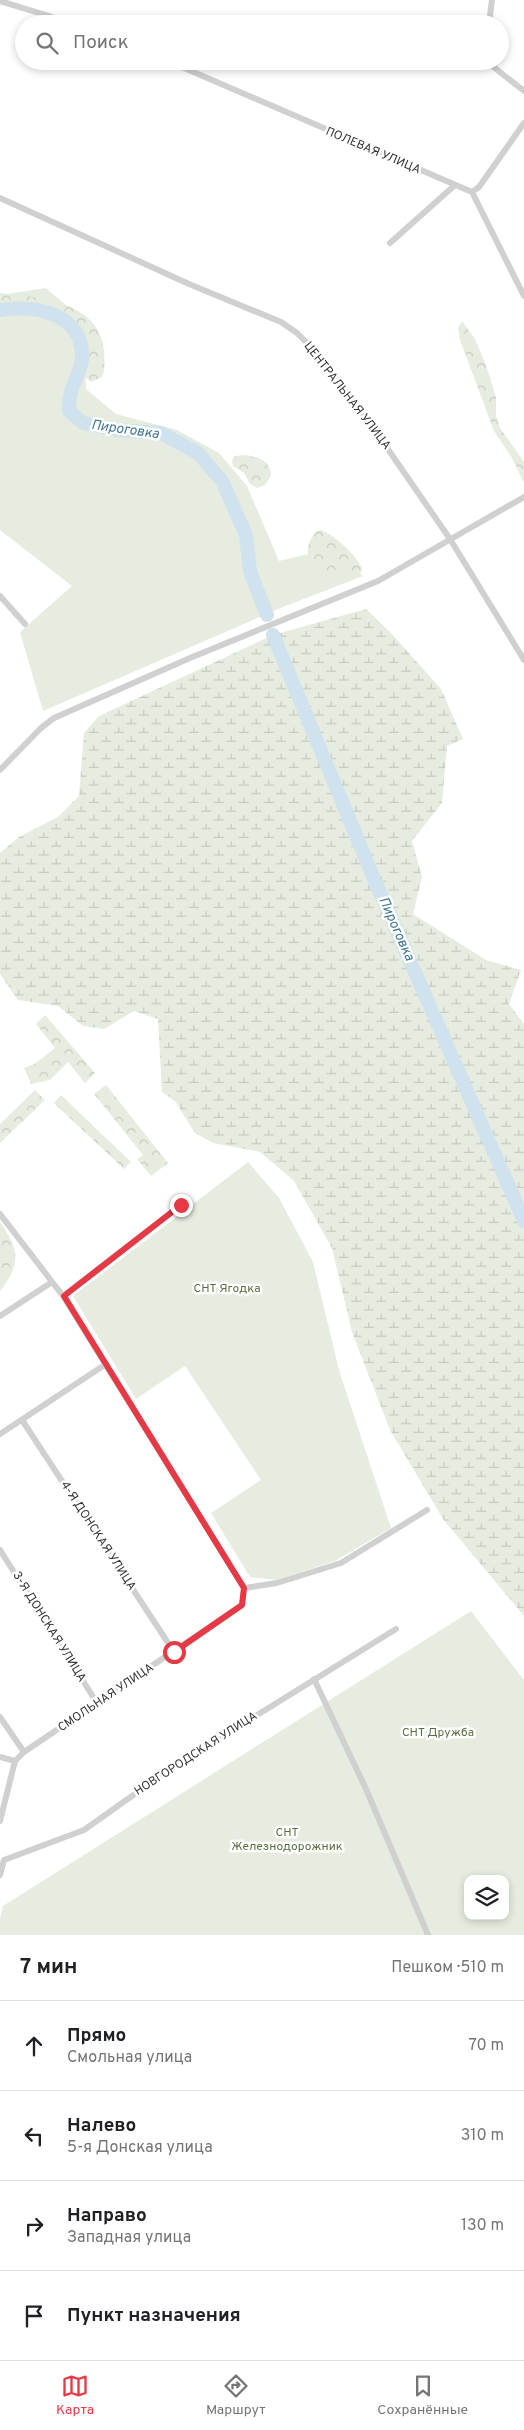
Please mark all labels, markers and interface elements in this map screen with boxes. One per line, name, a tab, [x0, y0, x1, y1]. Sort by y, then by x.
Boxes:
search box	[15, 15, 509, 70]
icon: search	[33, 29, 61, 57]
text: Поиск	[73, 31, 129, 55]
street label: ПОЛЕВАЯ УЛИЦА	[323, 124, 423, 178]
street label: ЦЕНТРАЛЬНАЯ УЛИЦА	[300, 339, 394, 453]
water label: Пироговка	[90, 417, 161, 443]
water label: Пироговка	[374, 894, 418, 964]
route end	[170, 1194, 193, 1217]
park label: СНТ Ягодка	[194, 1281, 260, 1297]
street label: 4-Я ДОНСКАЯ УЛИЦА	[57, 1478, 139, 1594]
street label: 3-Я ДОНСКАЯ УЛИЦА	[8, 1569, 90, 1685]
route start	[163, 1641, 186, 1664]
street label: СМОЛЬНАЯ УЛИЦА	[55, 1660, 157, 1736]
street label: НОВГОРОДСКАЯ УЛИЦА	[132, 1708, 260, 1800]
park label: СНТ Дружба	[402, 1725, 474, 1741]
park label: СНТ Железнодорожник	[231, 1825, 343, 1855]
map controls	[464, 1875, 509, 1920]
button: layers	[464, 1875, 509, 1920]
text: 7 мин	[20, 1954, 77, 1981]
text: Пешком · 510 m	[391, 1958, 504, 1978]
text: Прямо	[67, 2024, 126, 2048]
icon: ahead	[20, 2032, 48, 2060]
text: 70 m	[469, 2036, 504, 2056]
text: Смольная улица	[67, 2048, 192, 2068]
text: Налево	[67, 2114, 136, 2138]
icon: left	[20, 2122, 48, 2150]
text: 310 m	[461, 2126, 504, 2146]
text: 5-я Донская улица	[67, 2138, 213, 2158]
text: Направо	[67, 2204, 147, 2228]
icon: right	[20, 2212, 48, 2240]
text: 130 m	[461, 2216, 504, 2236]
text: Западная улица	[67, 2228, 191, 2248]
icon: arrive	[20, 2302, 48, 2330]
text: Пункт назначения	[67, 2304, 241, 2328]
tab: Карта	[56, 2372, 94, 2419]
tab: Маршрут	[206, 2372, 266, 2419]
tab: Сохранённые	[377, 2372, 468, 2419]

